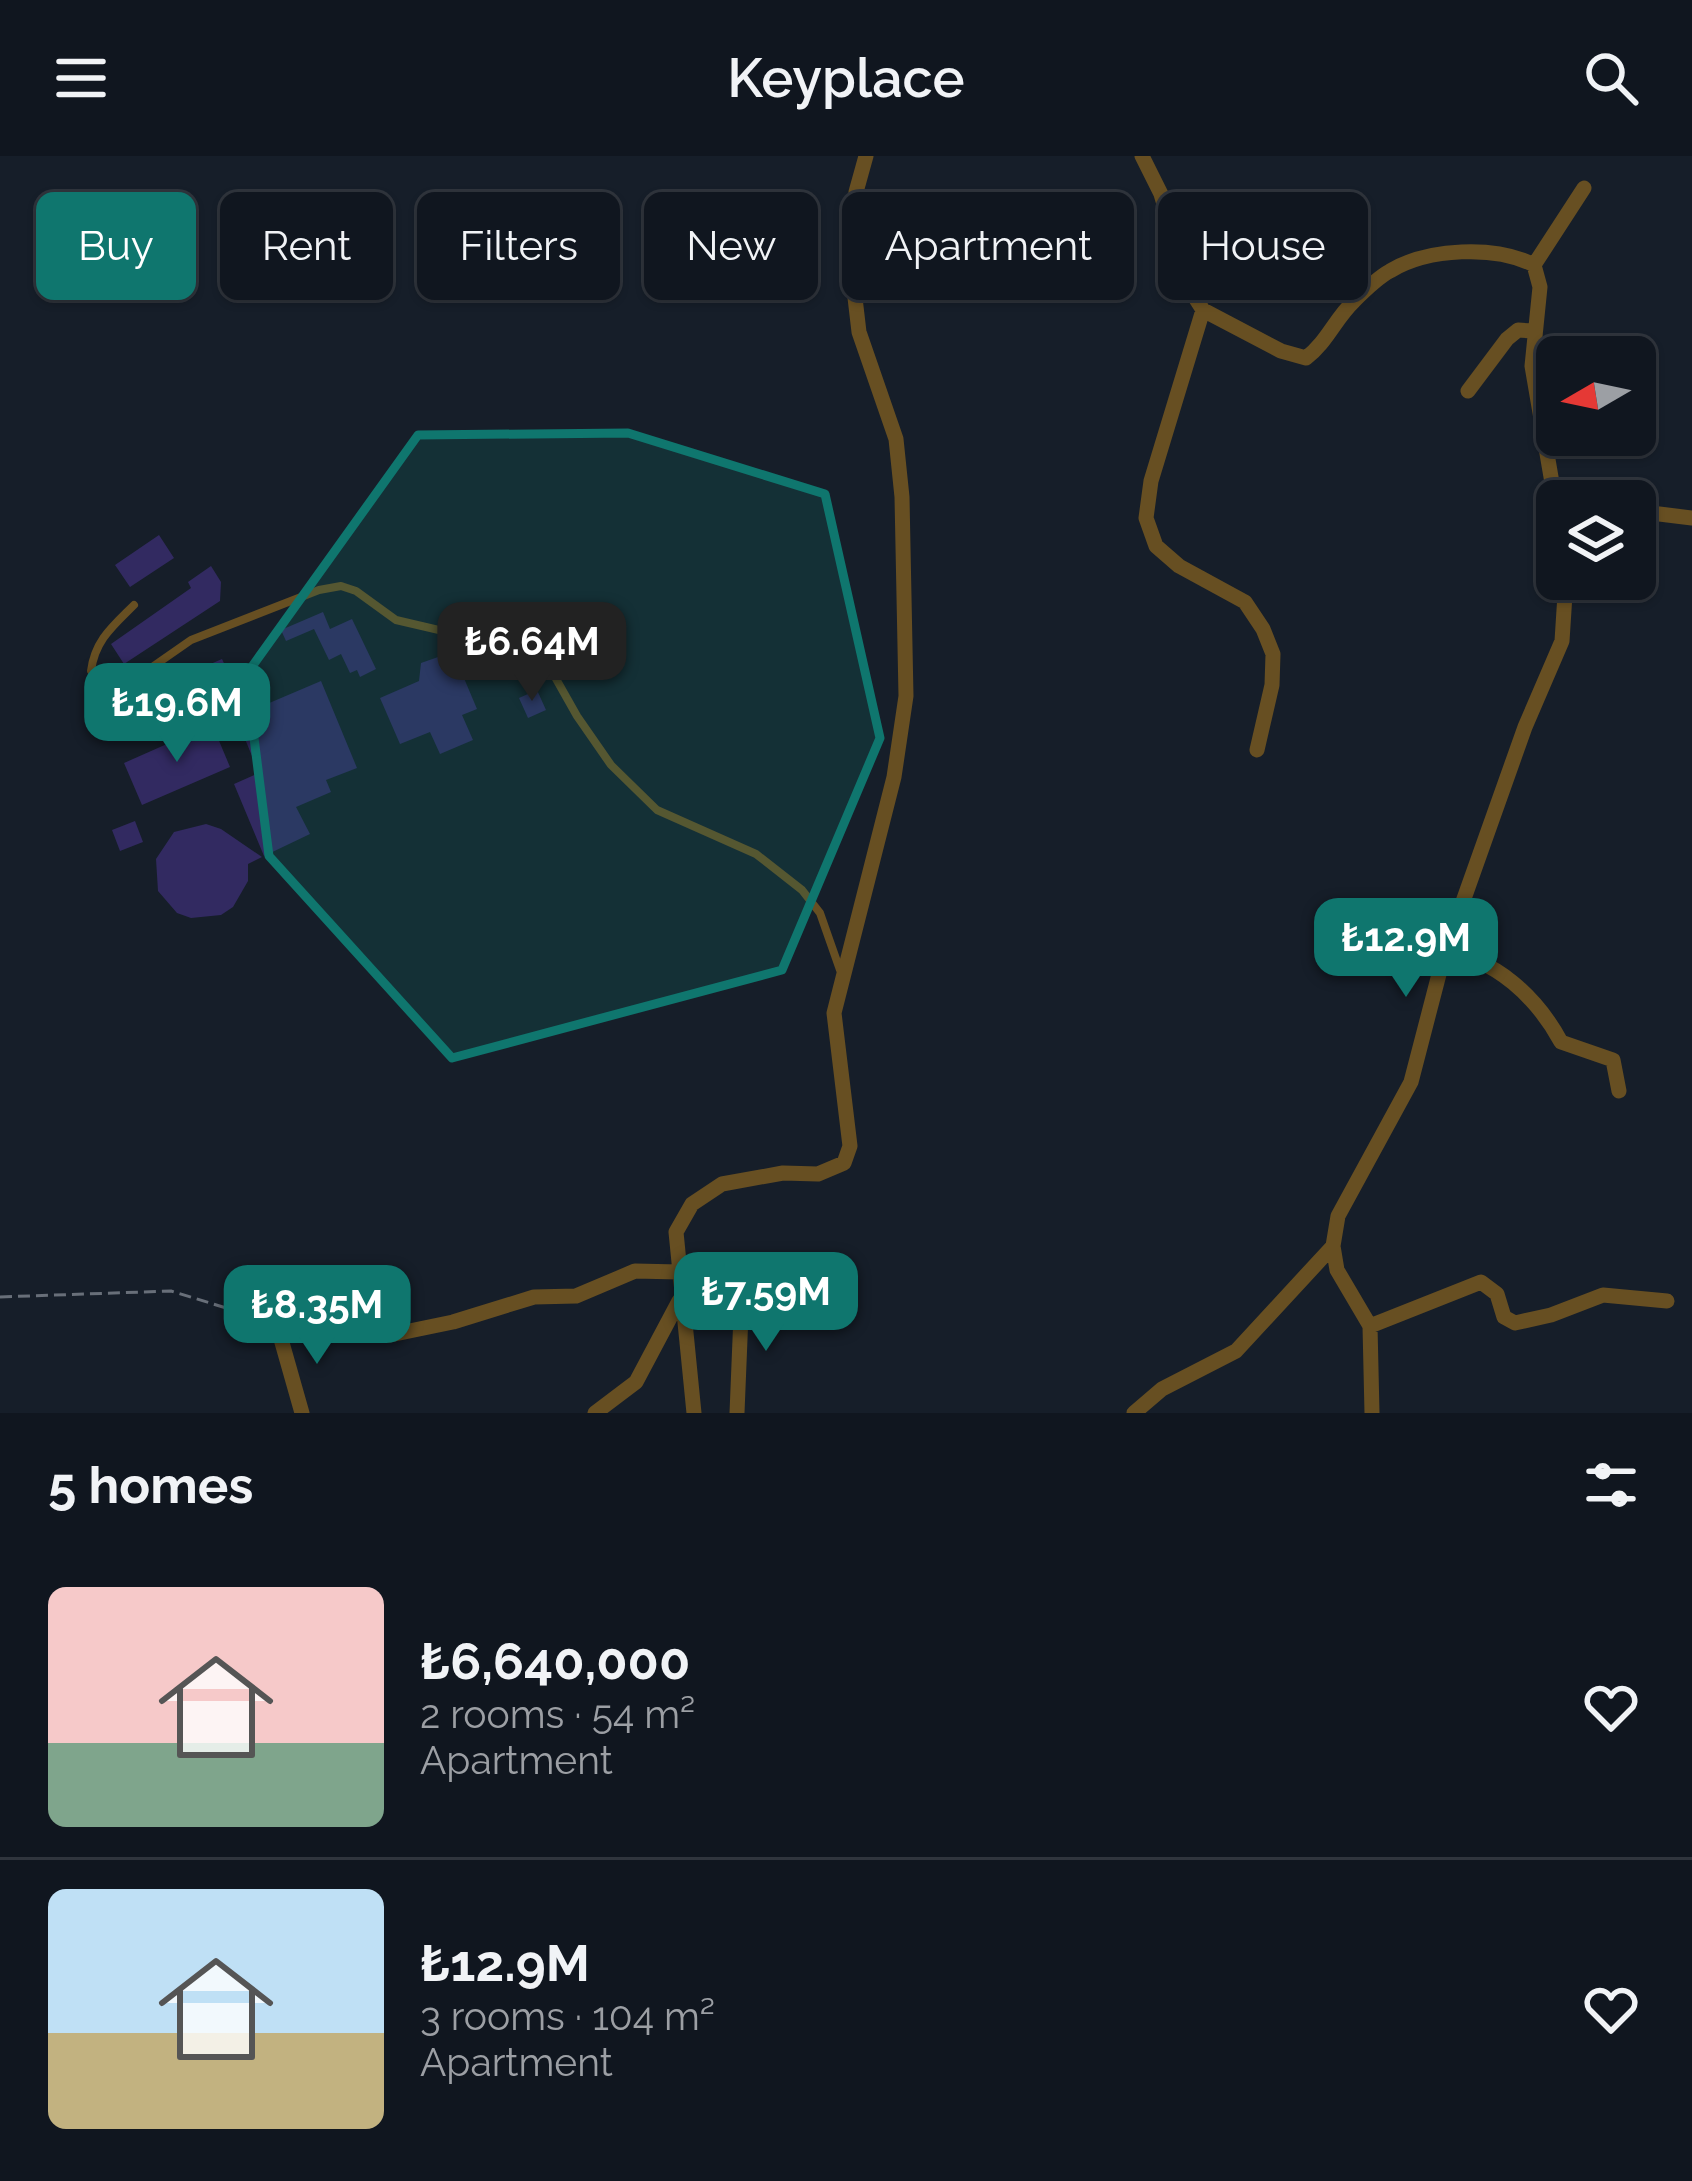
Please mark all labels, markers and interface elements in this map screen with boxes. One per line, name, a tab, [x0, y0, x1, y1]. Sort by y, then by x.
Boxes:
icon: menu	[48, 45, 114, 111]
icon: search	[1578, 45, 1644, 111]
text: Keyplace	[727, 46, 965, 110]
chip: Buy	[36, 192, 196, 300]
chip: Rent	[220, 192, 393, 300]
chip: Filters	[417, 192, 620, 300]
chip: New	[644, 192, 818, 300]
chip: Apartment	[842, 192, 1134, 300]
chip: House	[1158, 192, 1368, 300]
north arrow	[1536, 336, 1656, 456]
map controls	[1536, 336, 1656, 600]
button: layers	[1536, 480, 1656, 600]
pin: ₺6.64M	[434, 602, 630, 704]
text: ₺6.64M	[464, 618, 600, 664]
pin: ₺19.6M	[79, 663, 275, 765]
text: ₺19.6M	[111, 679, 243, 725]
pin: ₺12.9M	[1308, 898, 1504, 1000]
text: ₺12.9M	[1341, 914, 1471, 960]
pin: ₺7.59M	[668, 1252, 864, 1354]
pin: ₺8.35M	[219, 1265, 415, 1367]
text: ₺7.59M	[701, 1268, 831, 1314]
text: ₺8.35M	[251, 1281, 383, 1327]
icon: filters	[1578, 1452, 1644, 1518]
text: 5 homes	[48, 1455, 253, 1515]
text: ₺6,640,000	[420, 1631, 690, 1691]
icon: home	[144, 1635, 288, 1779]
icon: heart	[1578, 1674, 1644, 1740]
text: 2 rooms · 54 m²	[420, 1691, 695, 1737]
text: Apartment	[420, 1737, 613, 1783]
text: ₺12.9M	[420, 1933, 590, 1993]
icon: home	[144, 1937, 288, 2081]
icon: heart	[1578, 1976, 1644, 2042]
text: 3 rooms · 104 m²	[420, 1993, 715, 2039]
text: Apartment	[420, 2039, 613, 2085]

